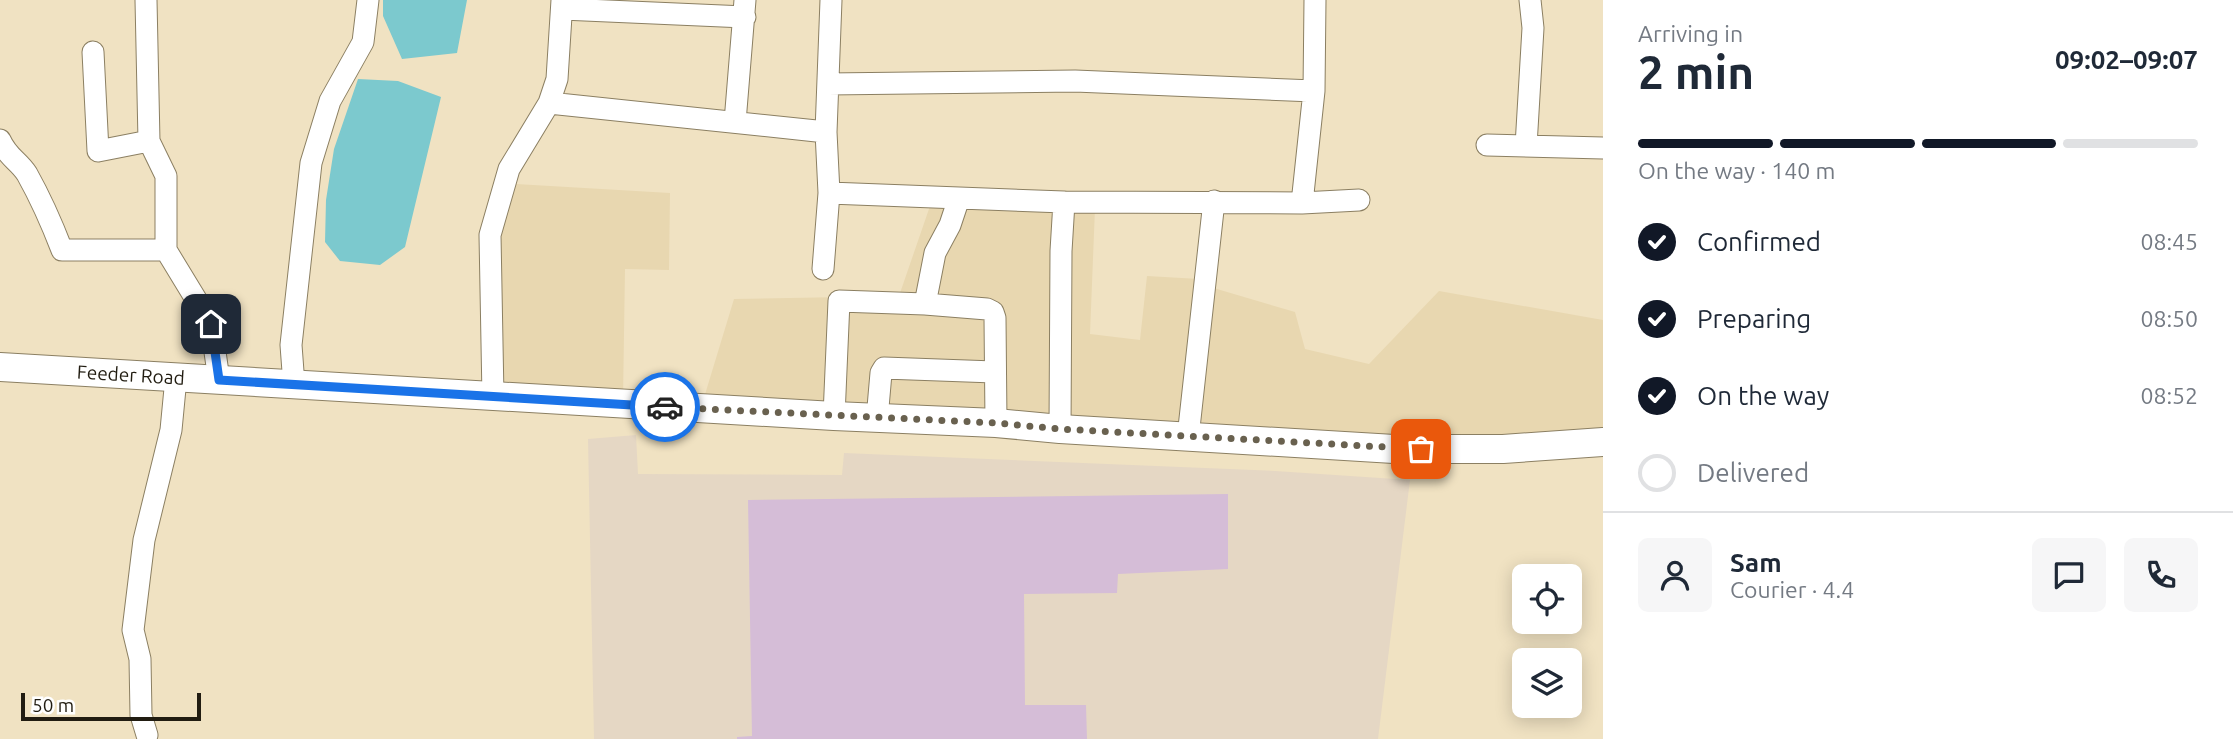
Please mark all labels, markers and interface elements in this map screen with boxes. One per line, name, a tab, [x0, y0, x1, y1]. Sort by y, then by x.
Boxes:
text: Arriving in	[1638, 21, 1743, 46]
text: 09:02–09:07	[2055, 45, 2198, 74]
text: 2 min	[1638, 46, 1754, 98]
text: On the way · 140 m	[1638, 158, 1835, 183]
icon: check	[1638, 223, 1676, 261]
text: Confirmed	[1697, 227, 1821, 256]
text: 08:45	[2140, 229, 2198, 254]
pin	[181, 294, 241, 354]
icon: check	[1638, 300, 1676, 338]
text: Preparing	[1697, 304, 1811, 333]
icon: home	[192, 305, 230, 343]
text: 08:50	[2140, 306, 2198, 331]
street label: Feeder Road	[76, 361, 185, 389]
courier	[630, 372, 700, 442]
icon: check	[1638, 377, 1676, 415]
text: On the way	[1697, 381, 1829, 410]
text: 08:52	[2140, 383, 2198, 408]
icon: car	[646, 388, 684, 426]
pin	[1391, 419, 1451, 479]
icon: bag	[1402, 430, 1440, 468]
text: Delivered	[1697, 458, 1809, 487]
button: person	[1638, 538, 1712, 612]
button: chat	[2032, 538, 2106, 612]
button: phone	[2124, 538, 2198, 612]
text: Sam	[1730, 548, 1782, 577]
map controls	[1512, 564, 1582, 718]
button: locate	[1512, 564, 1582, 634]
text: Courier · 4.4	[1730, 577, 1854, 602]
button: layers	[1512, 648, 1582, 718]
scale bar	[21, 690, 201, 722]
text: 50 m	[32, 694, 74, 716]

